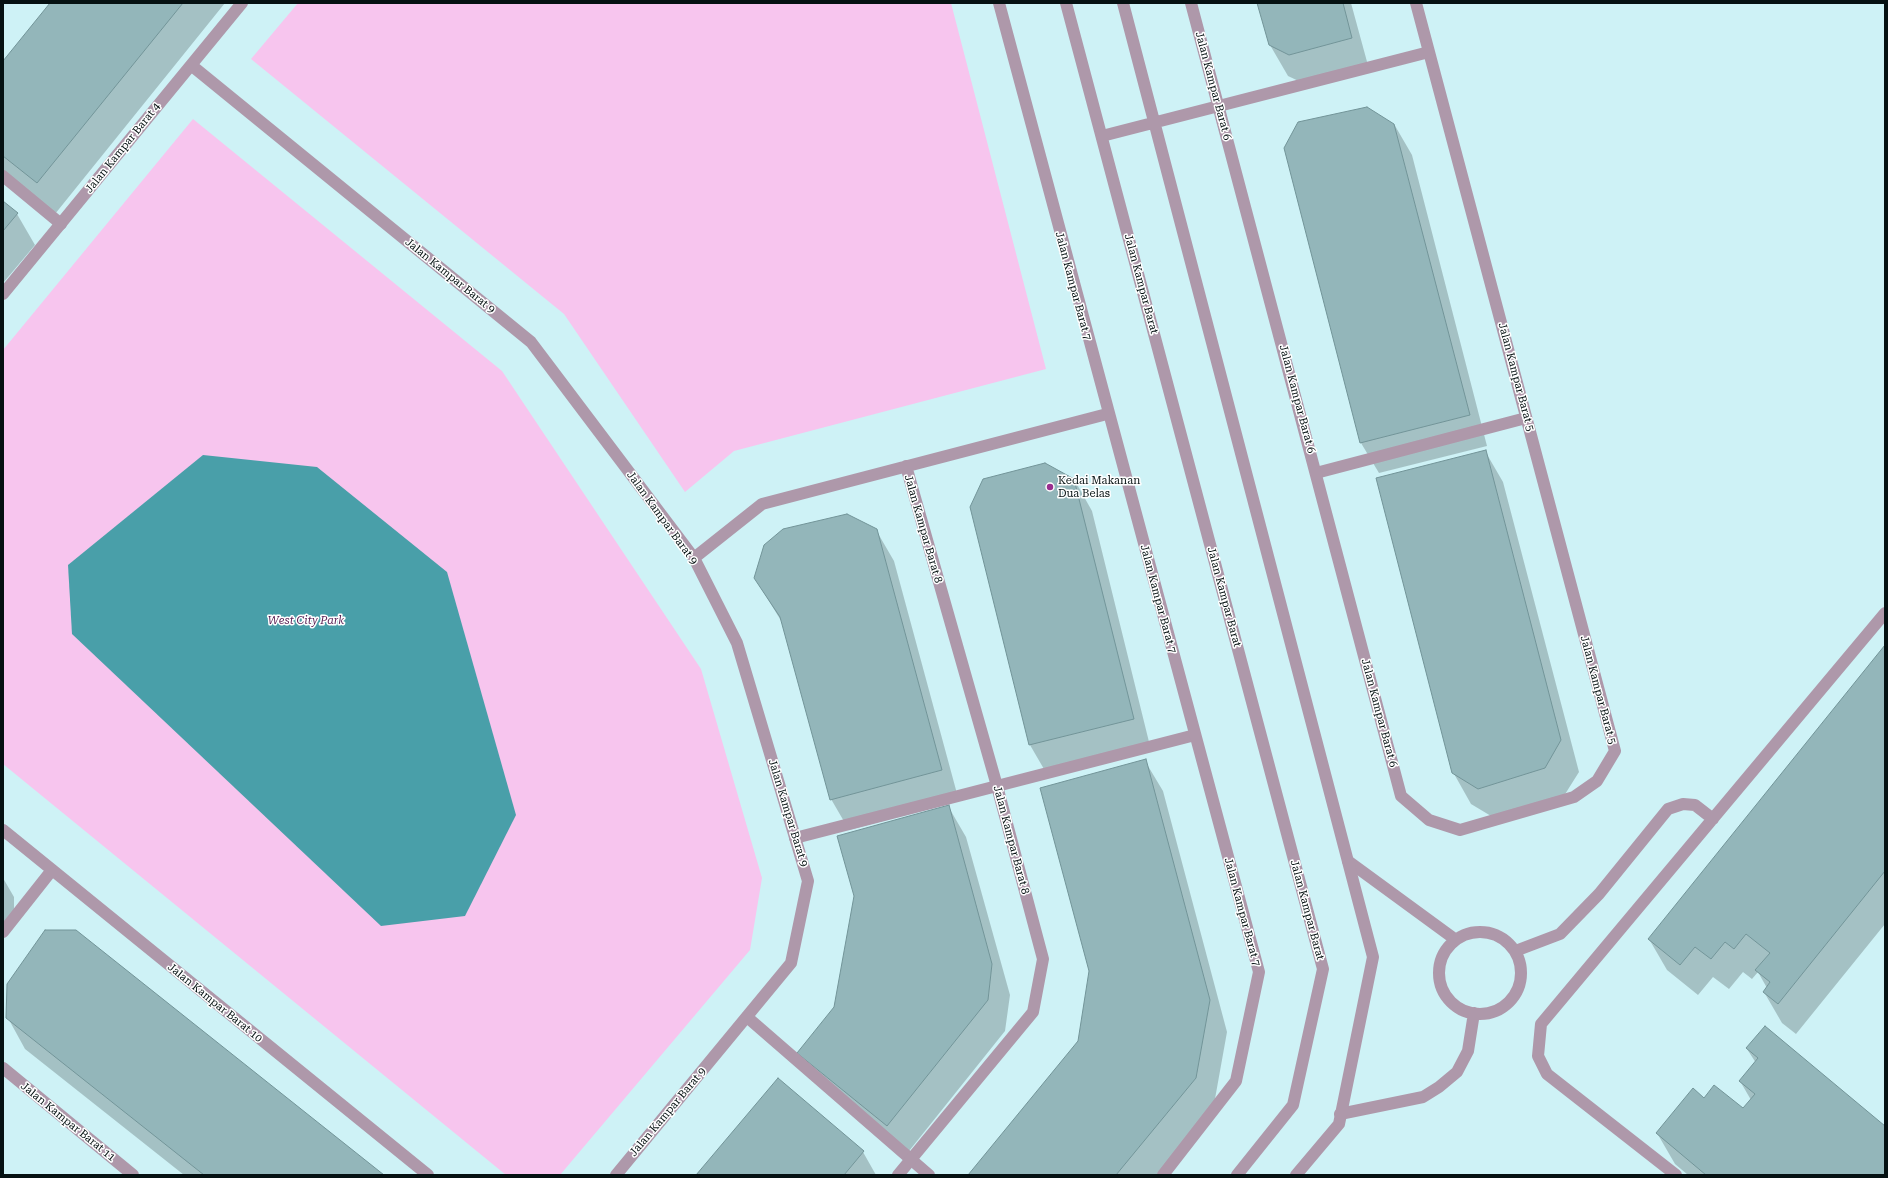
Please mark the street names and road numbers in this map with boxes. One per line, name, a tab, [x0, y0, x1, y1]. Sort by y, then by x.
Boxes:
street label: Jalan Kampar Barat 6	[1192, 30, 1234, 142]
street label: Jalan Kampar Barat 4	[83, 100, 163, 196]
street label: Jalan Kampar Barat 7	[1052, 230, 1094, 342]
street label: Jalan Kampar Barat	[1121, 233, 1161, 335]
street label: Jalan Kampar Barat 9	[402, 236, 498, 316]
street label: Jalan Kampar Barat 5	[1495, 321, 1537, 433]
street label: Jalan Kampar Barat 6	[1276, 343, 1318, 455]
street label: Jalan Kampar Barat 9	[624, 469, 700, 567]
street label: Jalan Kampar Barat 8	[901, 473, 945, 585]
street label: Jalan Kampar Barat 7	[1137, 543, 1179, 655]
street label: Jalan Kampar Barat	[1204, 546, 1244, 648]
street label: Jalan Kampar Barat 5	[1577, 634, 1619, 746]
street label: Jalan Kampar Barat 6	[1358, 657, 1400, 769]
street label: Jalan Kampar Barat 9	[765, 758, 811, 868]
street label: Jalan Kampar Barat 8	[990, 784, 1032, 896]
street label: Jalan Kampar Barat 7	[1221, 856, 1263, 968]
street label: Jalan Kampar Barat	[1287, 859, 1327, 961]
street label: Jalan Kampar Barat 10	[165, 961, 265, 1045]
street label: Jalan Kampar Barat 9	[627, 1065, 709, 1159]
street label: Jalan Kampar Barat 11	[18, 1080, 118, 1164]

